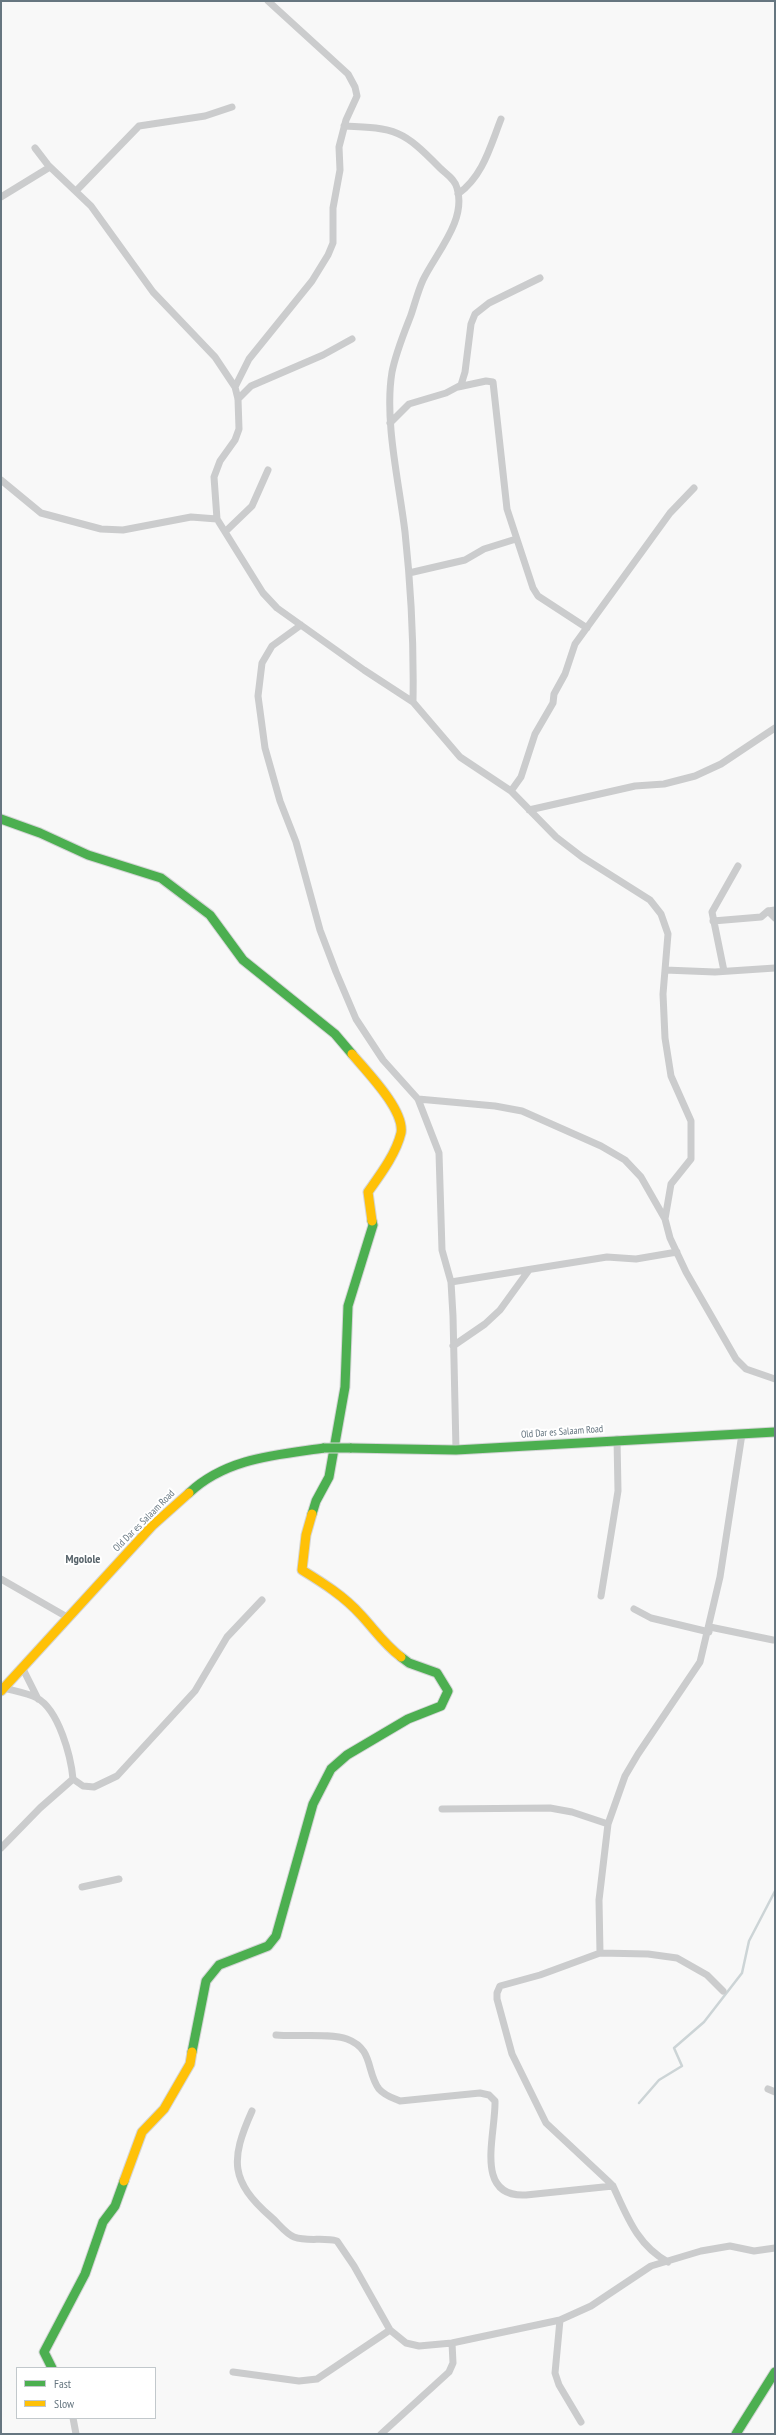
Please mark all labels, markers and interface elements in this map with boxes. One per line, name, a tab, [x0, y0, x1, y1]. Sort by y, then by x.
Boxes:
street label: Old Dar es Salaam Road	[521, 1423, 603, 1441]
street label: Old Dar es Salaam Road	[111, 1488, 177, 1554]
district label: Mgolole	[66, 1553, 100, 1567]
legend	[16, 2367, 156, 2419]
text: Fast	[54, 2376, 71, 2391]
text: Slow	[54, 2396, 74, 2411]

